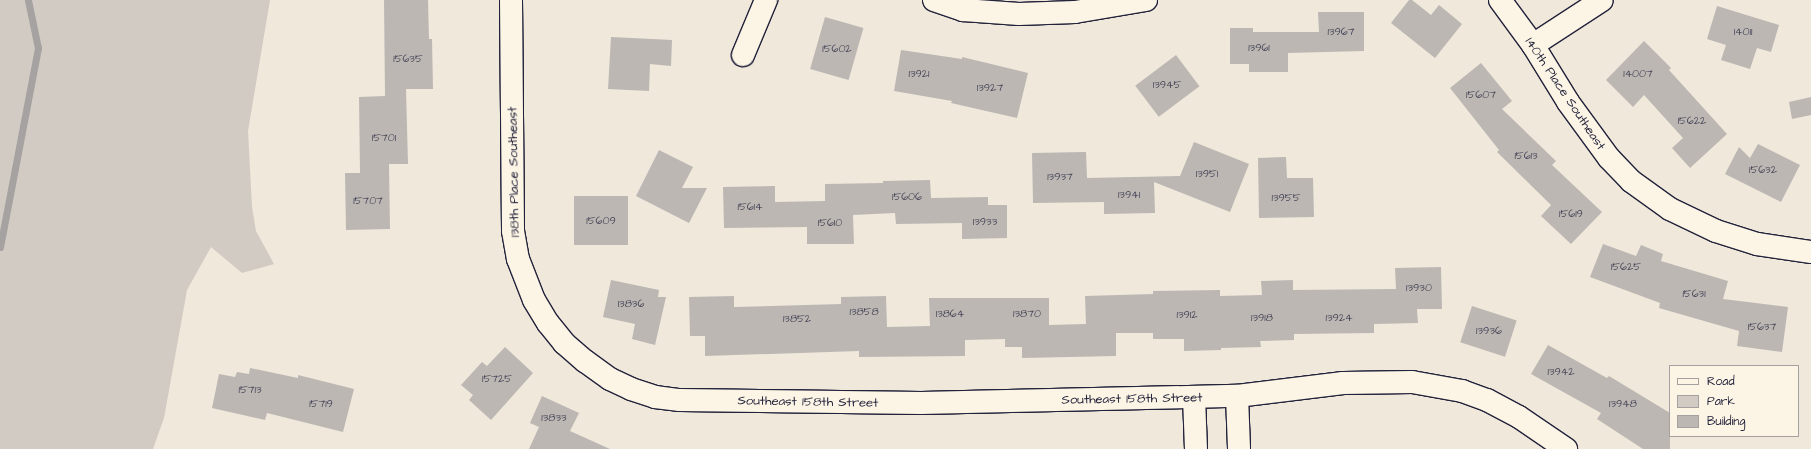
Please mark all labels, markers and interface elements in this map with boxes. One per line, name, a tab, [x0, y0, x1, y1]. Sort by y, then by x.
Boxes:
house number: 13967	[1328, 25, 1354, 39]
house number: 14011	[1734, 25, 1752, 39]
street label: 140th Place Southeast	[1522, 35, 1608, 153]
house number: 13961	[1248, 41, 1270, 55]
house number: 15602	[822, 42, 852, 56]
house number: 15635	[393, 52, 423, 66]
house number: 13921	[909, 67, 929, 81]
house number: 14007	[1623, 67, 1653, 81]
house number: 13945	[1153, 78, 1181, 92]
house number: 13927	[977, 81, 1003, 95]
house number: 15607	[1466, 88, 1496, 102]
street label: 138th Place Southeast	[505, 107, 523, 237]
house number: 15622	[1678, 114, 1706, 128]
house number: 15701	[372, 131, 396, 145]
house number: 15613	[1514, 149, 1538, 163]
house number: 15632	[1749, 163, 1777, 177]
house number: 13951	[1196, 167, 1218, 181]
house number: 13937	[1047, 170, 1073, 184]
house number: 13941	[1118, 188, 1140, 202]
house number: 15606	[892, 190, 922, 204]
house number: 13955	[1272, 191, 1300, 205]
house number: 15707	[353, 194, 383, 208]
house number: 15614	[738, 200, 762, 214]
house number: 15619	[1559, 207, 1583, 221]
house number: 15609	[586, 214, 616, 228]
house number: 13933	[973, 215, 997, 229]
house number: 15610	[818, 216, 842, 230]
house number: 15625	[1611, 260, 1641, 274]
house number: 13930	[1406, 281, 1432, 295]
house number: 15631	[1682, 287, 1706, 301]
house number: 13836	[618, 297, 644, 311]
house number: 13858	[849, 305, 879, 319]
house number: 13864	[936, 307, 964, 321]
house number: 13870	[1013, 307, 1041, 321]
house number: 13912	[1177, 308, 1197, 322]
house number: 13918	[1251, 311, 1273, 325]
house number: 13924	[1325, 311, 1353, 325]
house number: 13852	[783, 312, 811, 326]
house number: 15637	[1748, 320, 1776, 334]
house number: 13936	[1476, 324, 1502, 338]
house number: 13942	[1547, 365, 1575, 379]
legend	[1669, 365, 1799, 437]
house number: 15725	[482, 372, 512, 386]
text: Road	[1707, 373, 1735, 390]
house number: 15713	[239, 383, 261, 397]
street label: Southeast 158th Street	[1061, 390, 1203, 408]
street label: Southeast 158th Street	[737, 393, 879, 411]
text: Park	[1707, 393, 1735, 410]
house number: 15719	[309, 397, 333, 411]
house number: 13948	[1609, 397, 1637, 411]
house number: 13833	[541, 411, 567, 425]
text: Building	[1707, 413, 1745, 430]

